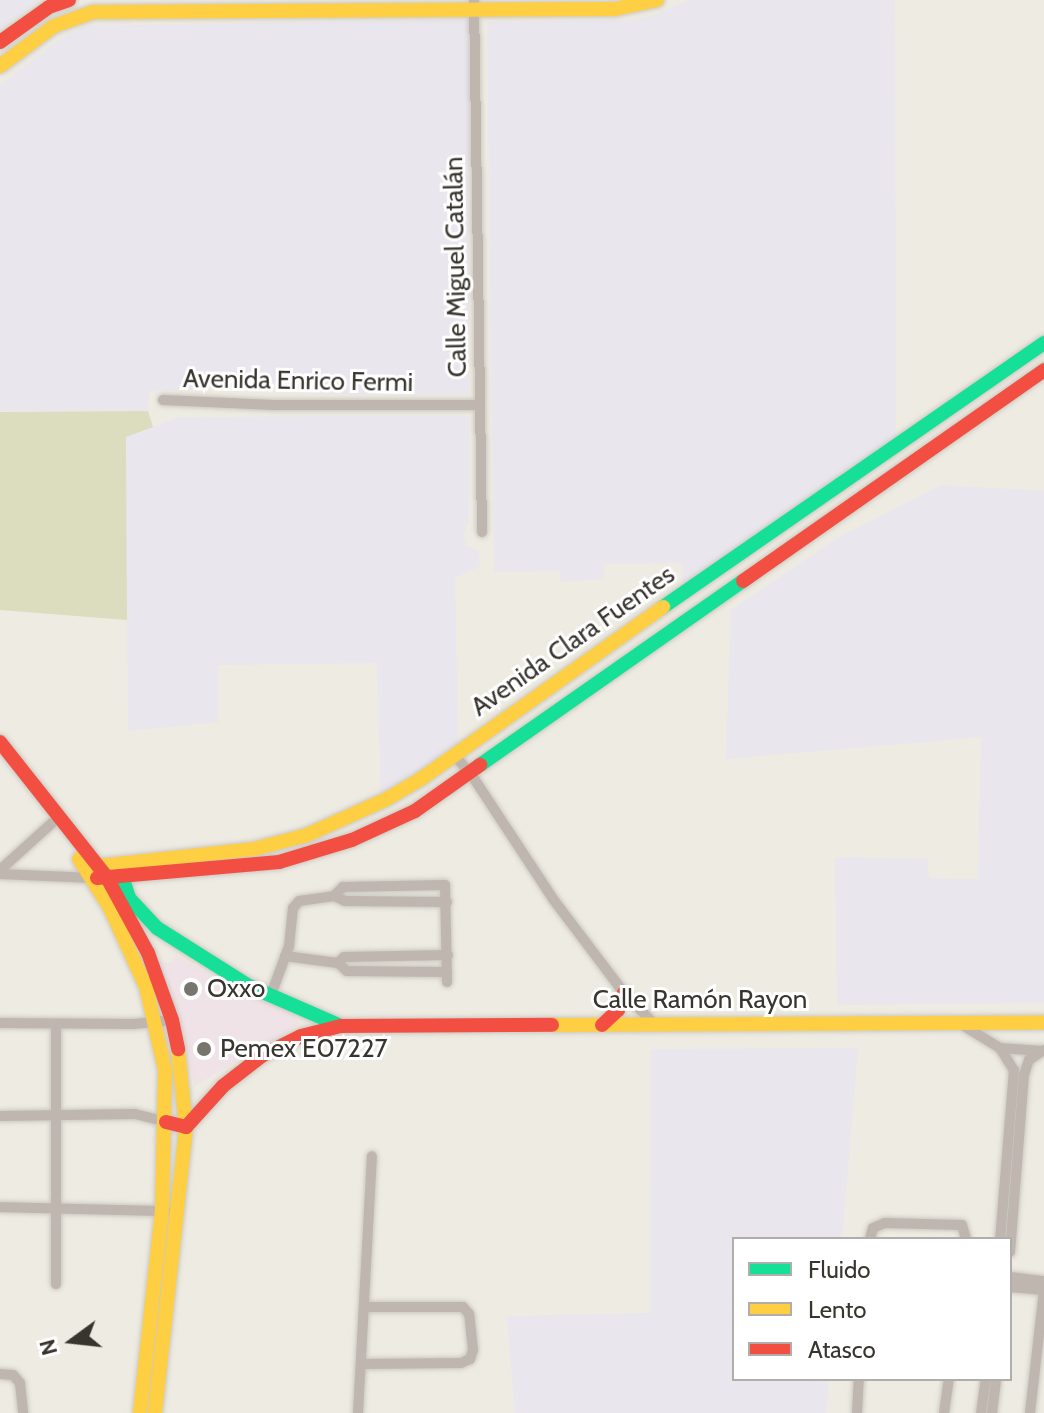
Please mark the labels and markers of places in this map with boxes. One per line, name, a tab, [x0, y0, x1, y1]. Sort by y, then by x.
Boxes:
place label: Oxxo	[207, 973, 265, 1005]
marker: Oxxo	[182, 980, 200, 998]
place label: Pemex E07227	[220, 1033, 388, 1065]
marker: Pemex E07227	[195, 1040, 213, 1058]

